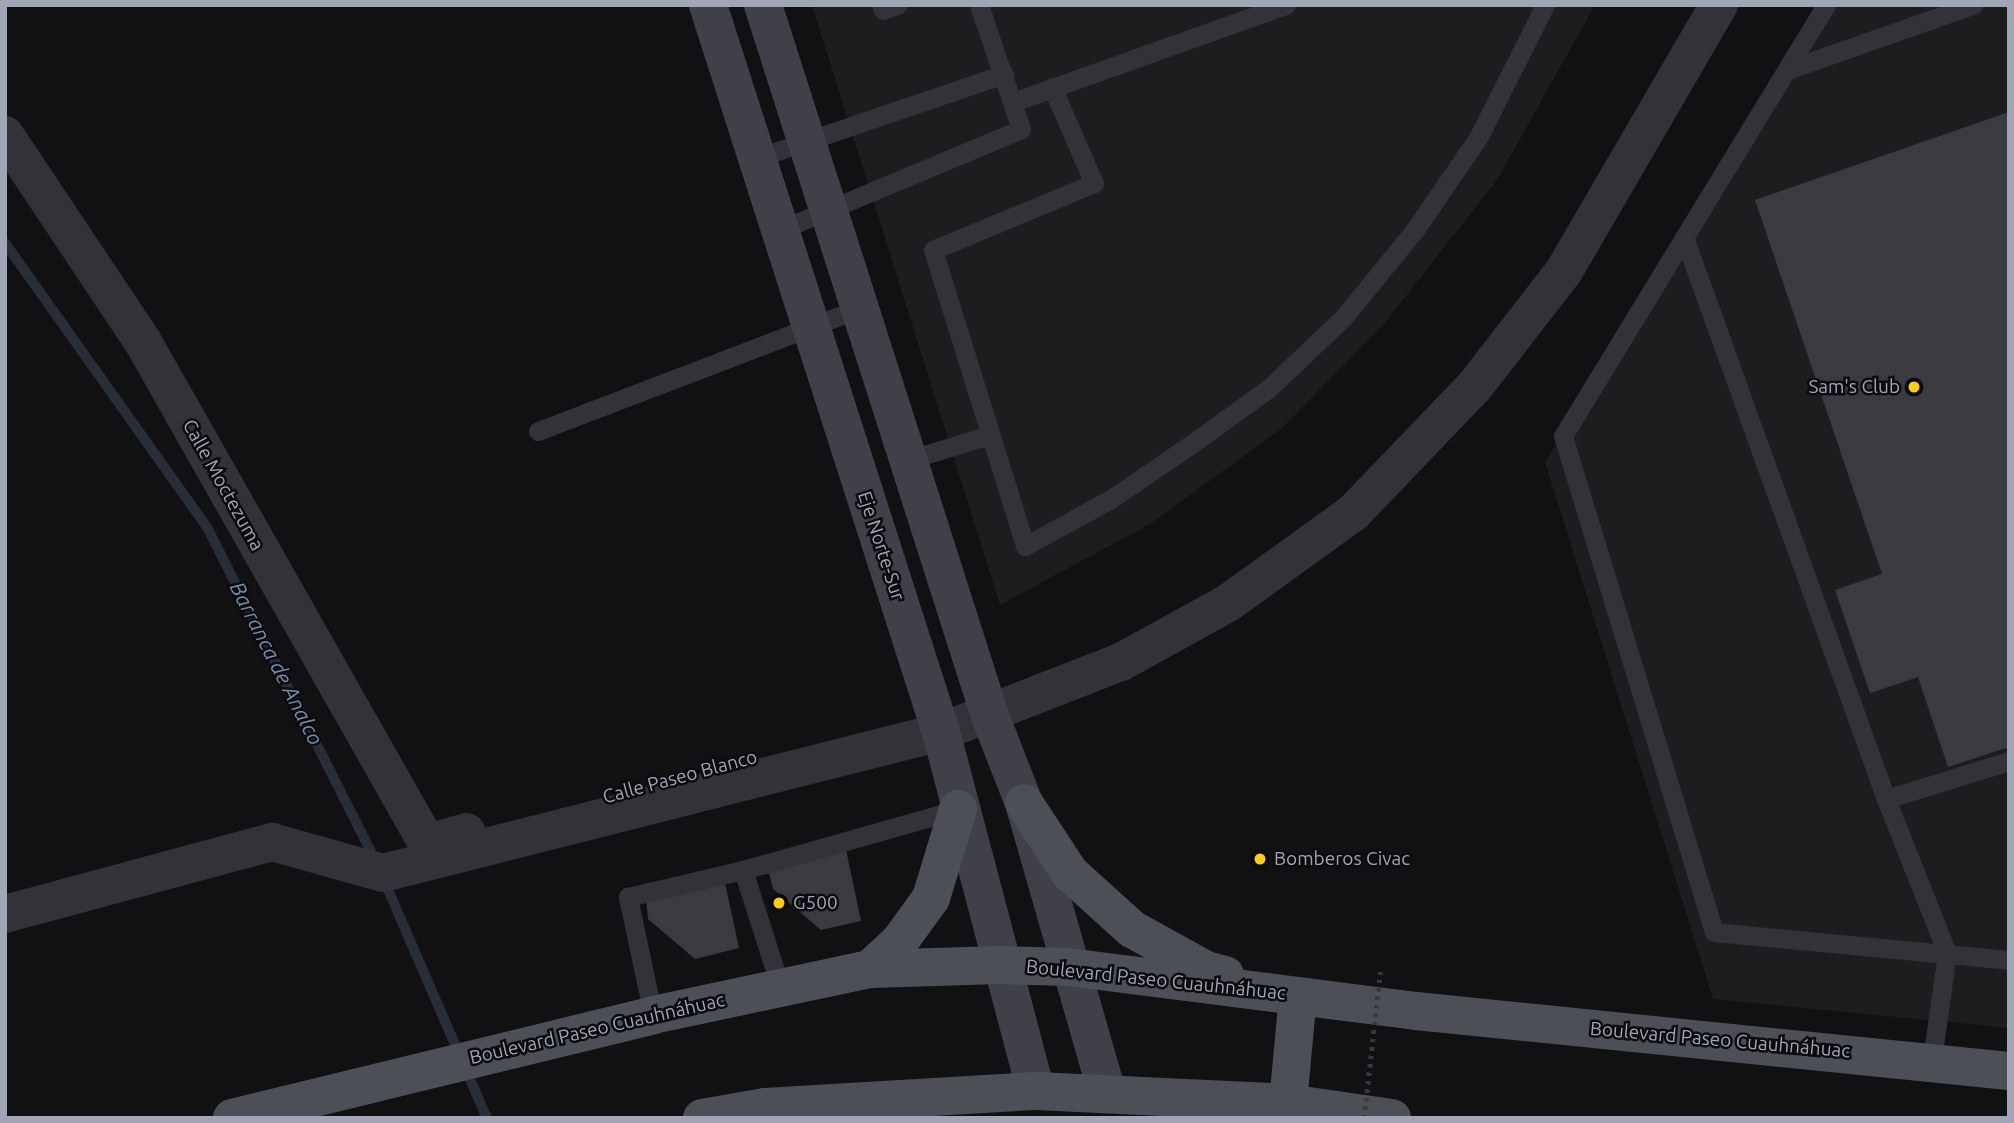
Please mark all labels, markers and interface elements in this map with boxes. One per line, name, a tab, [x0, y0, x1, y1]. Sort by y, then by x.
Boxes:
place label: Sam's Club	[1808, 376, 1900, 398]
marker: Sam's Club	[1906, 379, 1922, 395]
street label: Calle Moctezuma	[178, 415, 268, 555]
street label: Eje Norte-Sur	[853, 489, 909, 603]
water label: Barranca de Analco	[225, 577, 329, 749]
street label: Calle Paseo Blanco	[600, 745, 760, 809]
place label: Bomberos Civac	[1274, 848, 1410, 870]
marker: Bomberos Civac	[1252, 851, 1268, 867]
place label: G500	[793, 892, 838, 914]
marker: G500	[771, 895, 787, 911]
street label: Boulevard Paseo Cuauhnáhuac	[1025, 955, 1287, 1005]
street label: Boulevard Paseo Cuauhnáhuac	[467, 989, 727, 1069]
street label: Boulevard Paseo Cuauhnáhuac	[1589, 1017, 1851, 1063]

